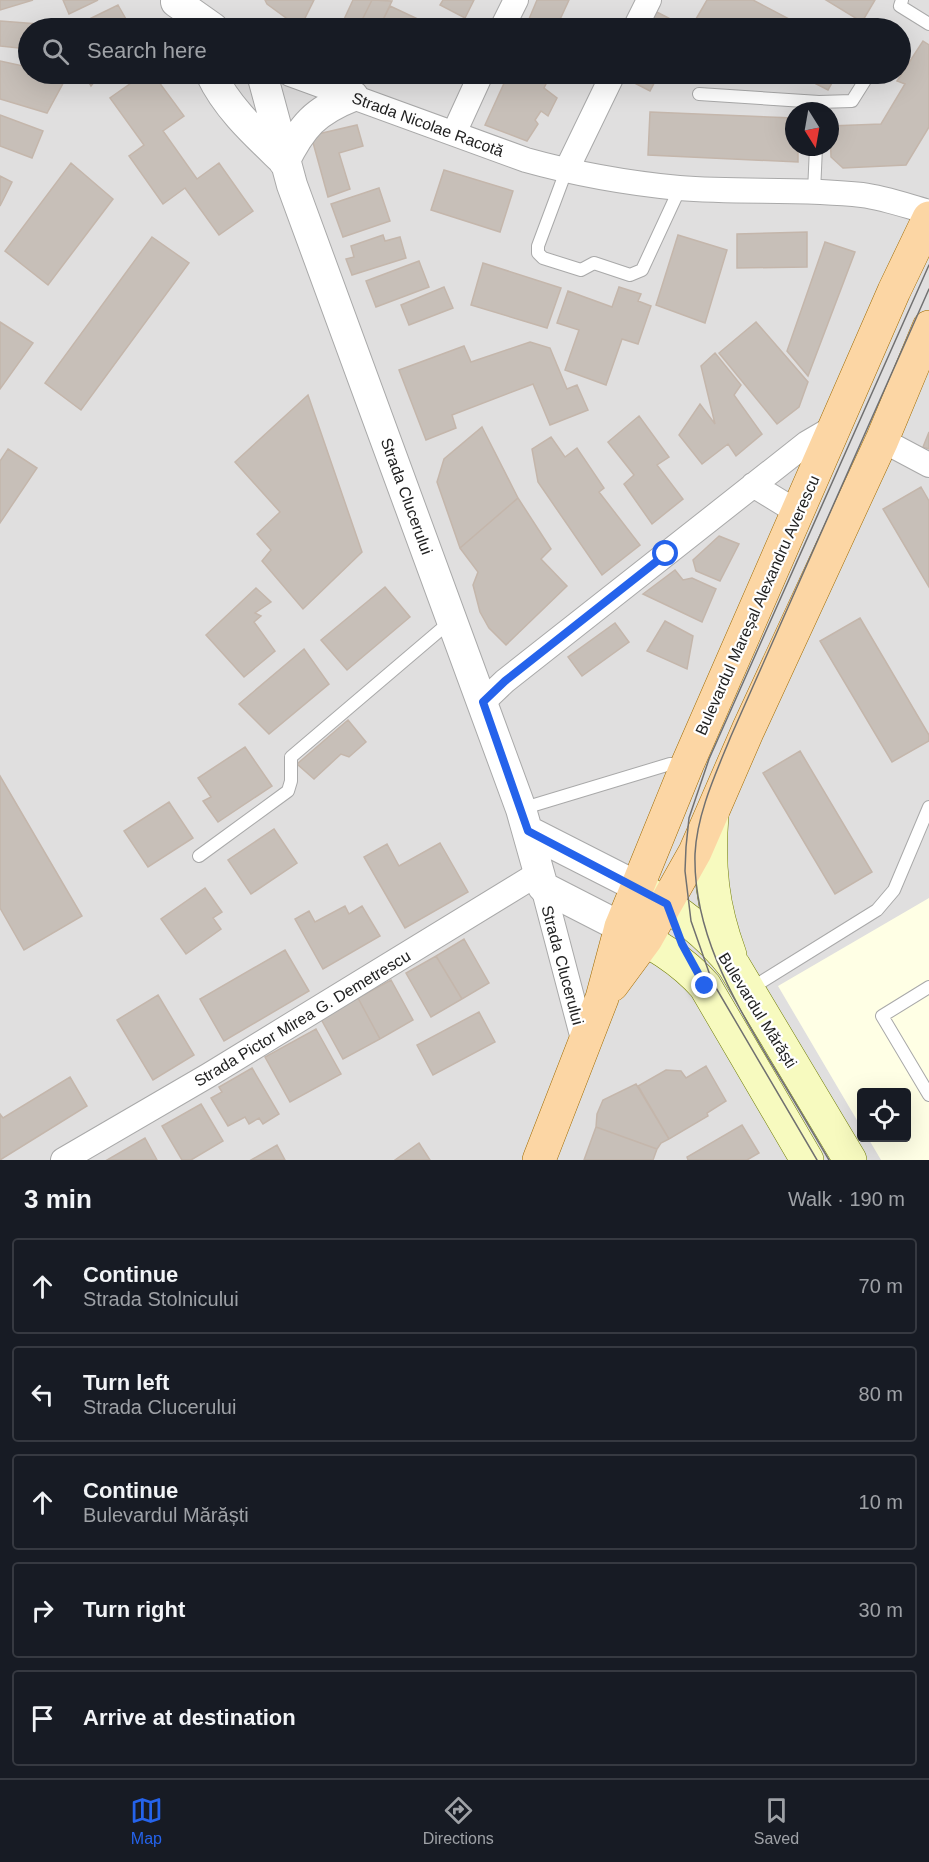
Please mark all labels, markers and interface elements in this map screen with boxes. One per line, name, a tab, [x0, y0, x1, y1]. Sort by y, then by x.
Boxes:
search box	[18, 18, 911, 84]
icon: search	[39, 35, 72, 68]
text: Search here	[87, 38, 207, 63]
street label: Strada Nicolae Racotă	[350, 89, 506, 160]
north arrow	[785, 102, 839, 156]
street label: Strada Clucerului	[378, 436, 436, 557]
street label: Bulevardul Mareșal Alexandru Averescu	[692, 473, 823, 738]
route start	[652, 540, 678, 566]
street label: Strada Clucerului	[538, 904, 587, 1027]
street label: Strada Pictor Mirea G. Demetrescu	[191, 947, 413, 1090]
street label: Bulevardul Mărăști	[715, 950, 800, 1071]
route end	[691, 972, 717, 998]
map controls	[857, 1088, 911, 1142]
button: locate	[857, 1088, 911, 1142]
text: 3 min	[24, 1184, 92, 1214]
text: Walk · 190 m	[788, 1188, 905, 1210]
text: Continue	[83, 1262, 178, 1287]
icon: ahead	[26, 1270, 59, 1303]
text: 70 m	[859, 1275, 903, 1297]
text: Strada Stolnicului	[83, 1288, 239, 1310]
text: Turn left	[83, 1370, 169, 1395]
icon: left	[26, 1378, 59, 1411]
text: 80 m	[859, 1383, 903, 1405]
text: Strada Clucerului	[83, 1396, 236, 1418]
text: Continue	[83, 1478, 178, 1503]
icon: ahead	[26, 1486, 59, 1519]
text: 10 m	[859, 1491, 903, 1513]
text: Bulevardul Mărăști	[83, 1504, 249, 1526]
icon: right	[26, 1594, 59, 1627]
text: Turn right	[83, 1597, 185, 1622]
text: 30 m	[859, 1599, 903, 1621]
icon: arrive	[26, 1702, 59, 1735]
text: Arrive at destination	[83, 1705, 296, 1730]
tab: Map	[130, 1794, 163, 1848]
tab: Directions	[423, 1794, 494, 1848]
tab: Saved	[754, 1794, 799, 1848]

